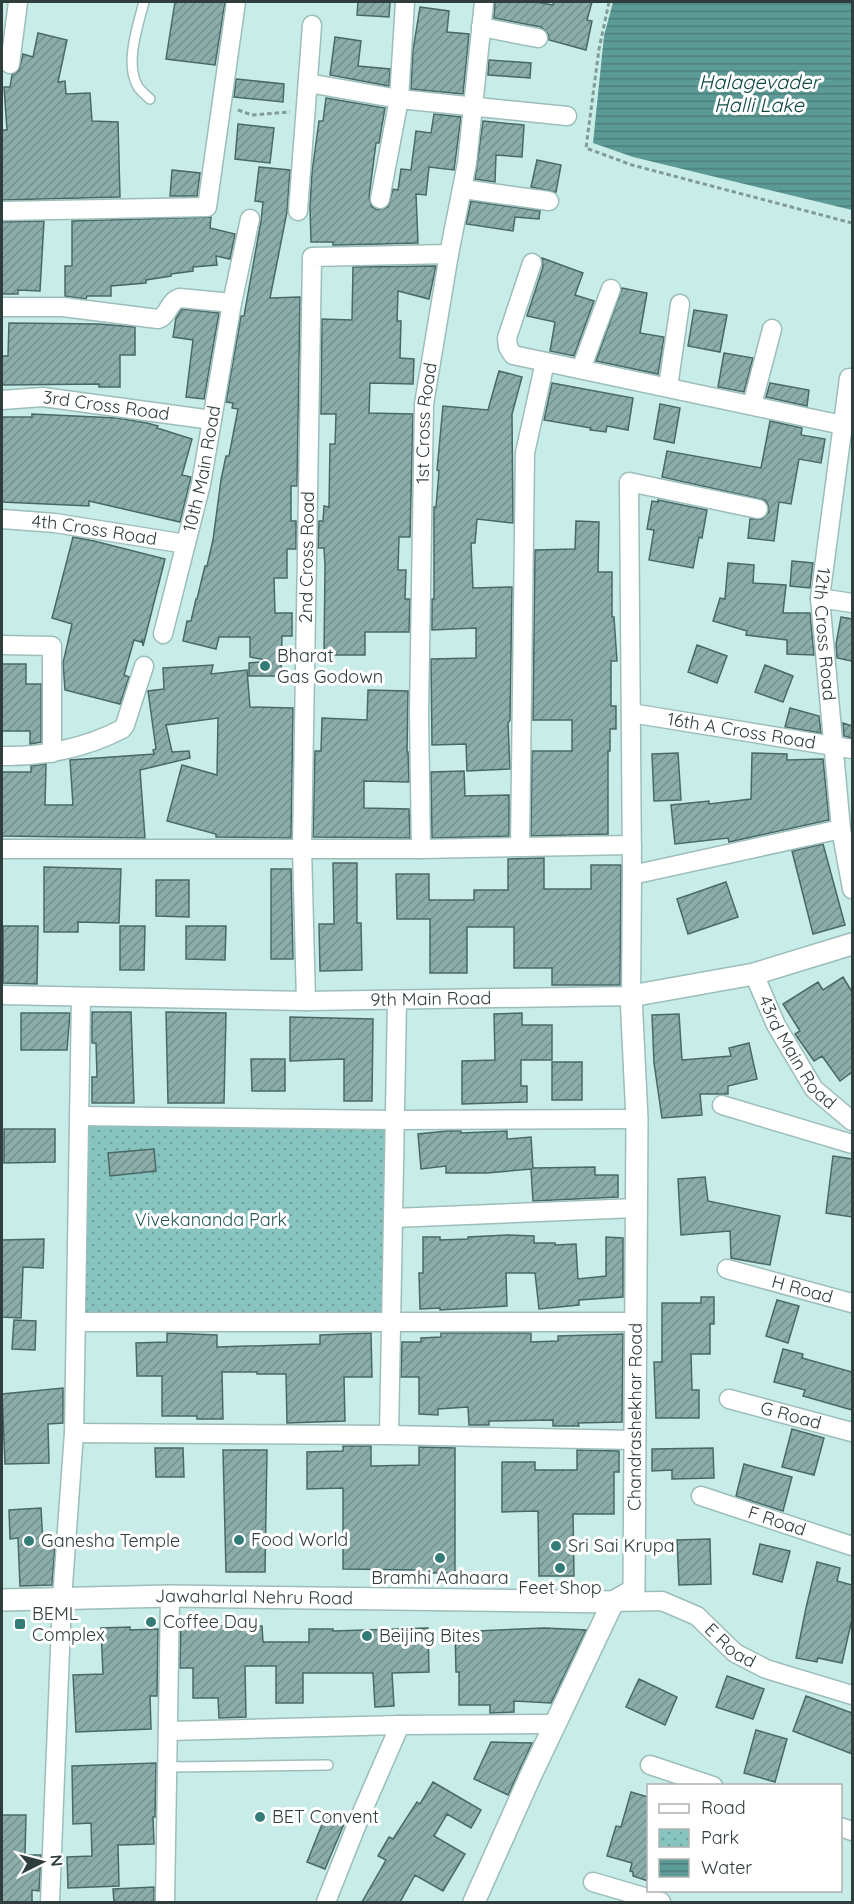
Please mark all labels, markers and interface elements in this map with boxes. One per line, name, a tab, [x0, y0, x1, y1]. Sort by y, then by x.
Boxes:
water label: Halagevader Halli Lake	[699, 69, 821, 117]
street label: 1st Cross Road	[411, 361, 442, 484]
street label: 3rd Cross Road	[42, 385, 171, 425]
street label: 10th Main Road	[177, 404, 225, 534]
street label: 2nd Cross Road	[294, 491, 319, 623]
street label: 4th Cross Road	[31, 509, 159, 550]
street label: 12th Cross Road	[809, 566, 841, 701]
place label: Bharat Gas Godown	[277, 644, 383, 688]
marker: Bharat Gas Godown	[258, 659, 272, 673]
street label: 16th A Cross Road	[666, 707, 817, 754]
street label: 9th Main Road	[370, 986, 492, 1011]
street label: 43rd Main Road	[754, 992, 841, 1114]
park label: Vivekananda Park	[135, 1208, 287, 1231]
street label: H Road	[769, 1270, 836, 1308]
street label: Chandrashekhar Road	[623, 1323, 647, 1511]
street label: G Road	[758, 1396, 824, 1434]
street label: F Road	[745, 1500, 809, 1541]
place label: Food World	[251, 1528, 348, 1551]
place label: Ganesha Temple	[41, 1529, 180, 1552]
marker: Food World	[232, 1533, 246, 1547]
marker: Ganesha Temple	[22, 1534, 36, 1548]
place label: Sri Sai Krupa	[568, 1534, 675, 1557]
marker: Sri Sai Krupa	[549, 1539, 563, 1553]
marker: Bramhi Aahaara	[433, 1551, 447, 1565]
marker: Feet Shop	[553, 1561, 567, 1575]
place label: Bramhi Aahaara	[371, 1566, 509, 1589]
place label: Feet Shop	[518, 1576, 602, 1599]
street label: Jawaharlal Nehru Road	[155, 1584, 353, 1609]
place label: BEML Complex	[32, 1602, 105, 1646]
place label: Coffee Day	[163, 1610, 258, 1633]
marker: Coffee Day	[144, 1615, 158, 1629]
marker: BEML Complex	[13, 1617, 27, 1631]
street label: E Road	[700, 1618, 760, 1673]
place label: Beijing Bites	[379, 1624, 480, 1647]
marker: Beijing Bites	[360, 1629, 374, 1643]
legend	[647, 1784, 842, 1892]
text: Road	[701, 1796, 746, 1819]
place label: BET Convent	[272, 1805, 379, 1828]
marker: BET Convent	[253, 1810, 267, 1824]
text: Park	[701, 1826, 739, 1849]
north arrow	[12, 1832, 72, 1892]
text: N	[46, 1854, 67, 1867]
text: Water	[701, 1856, 752, 1879]

